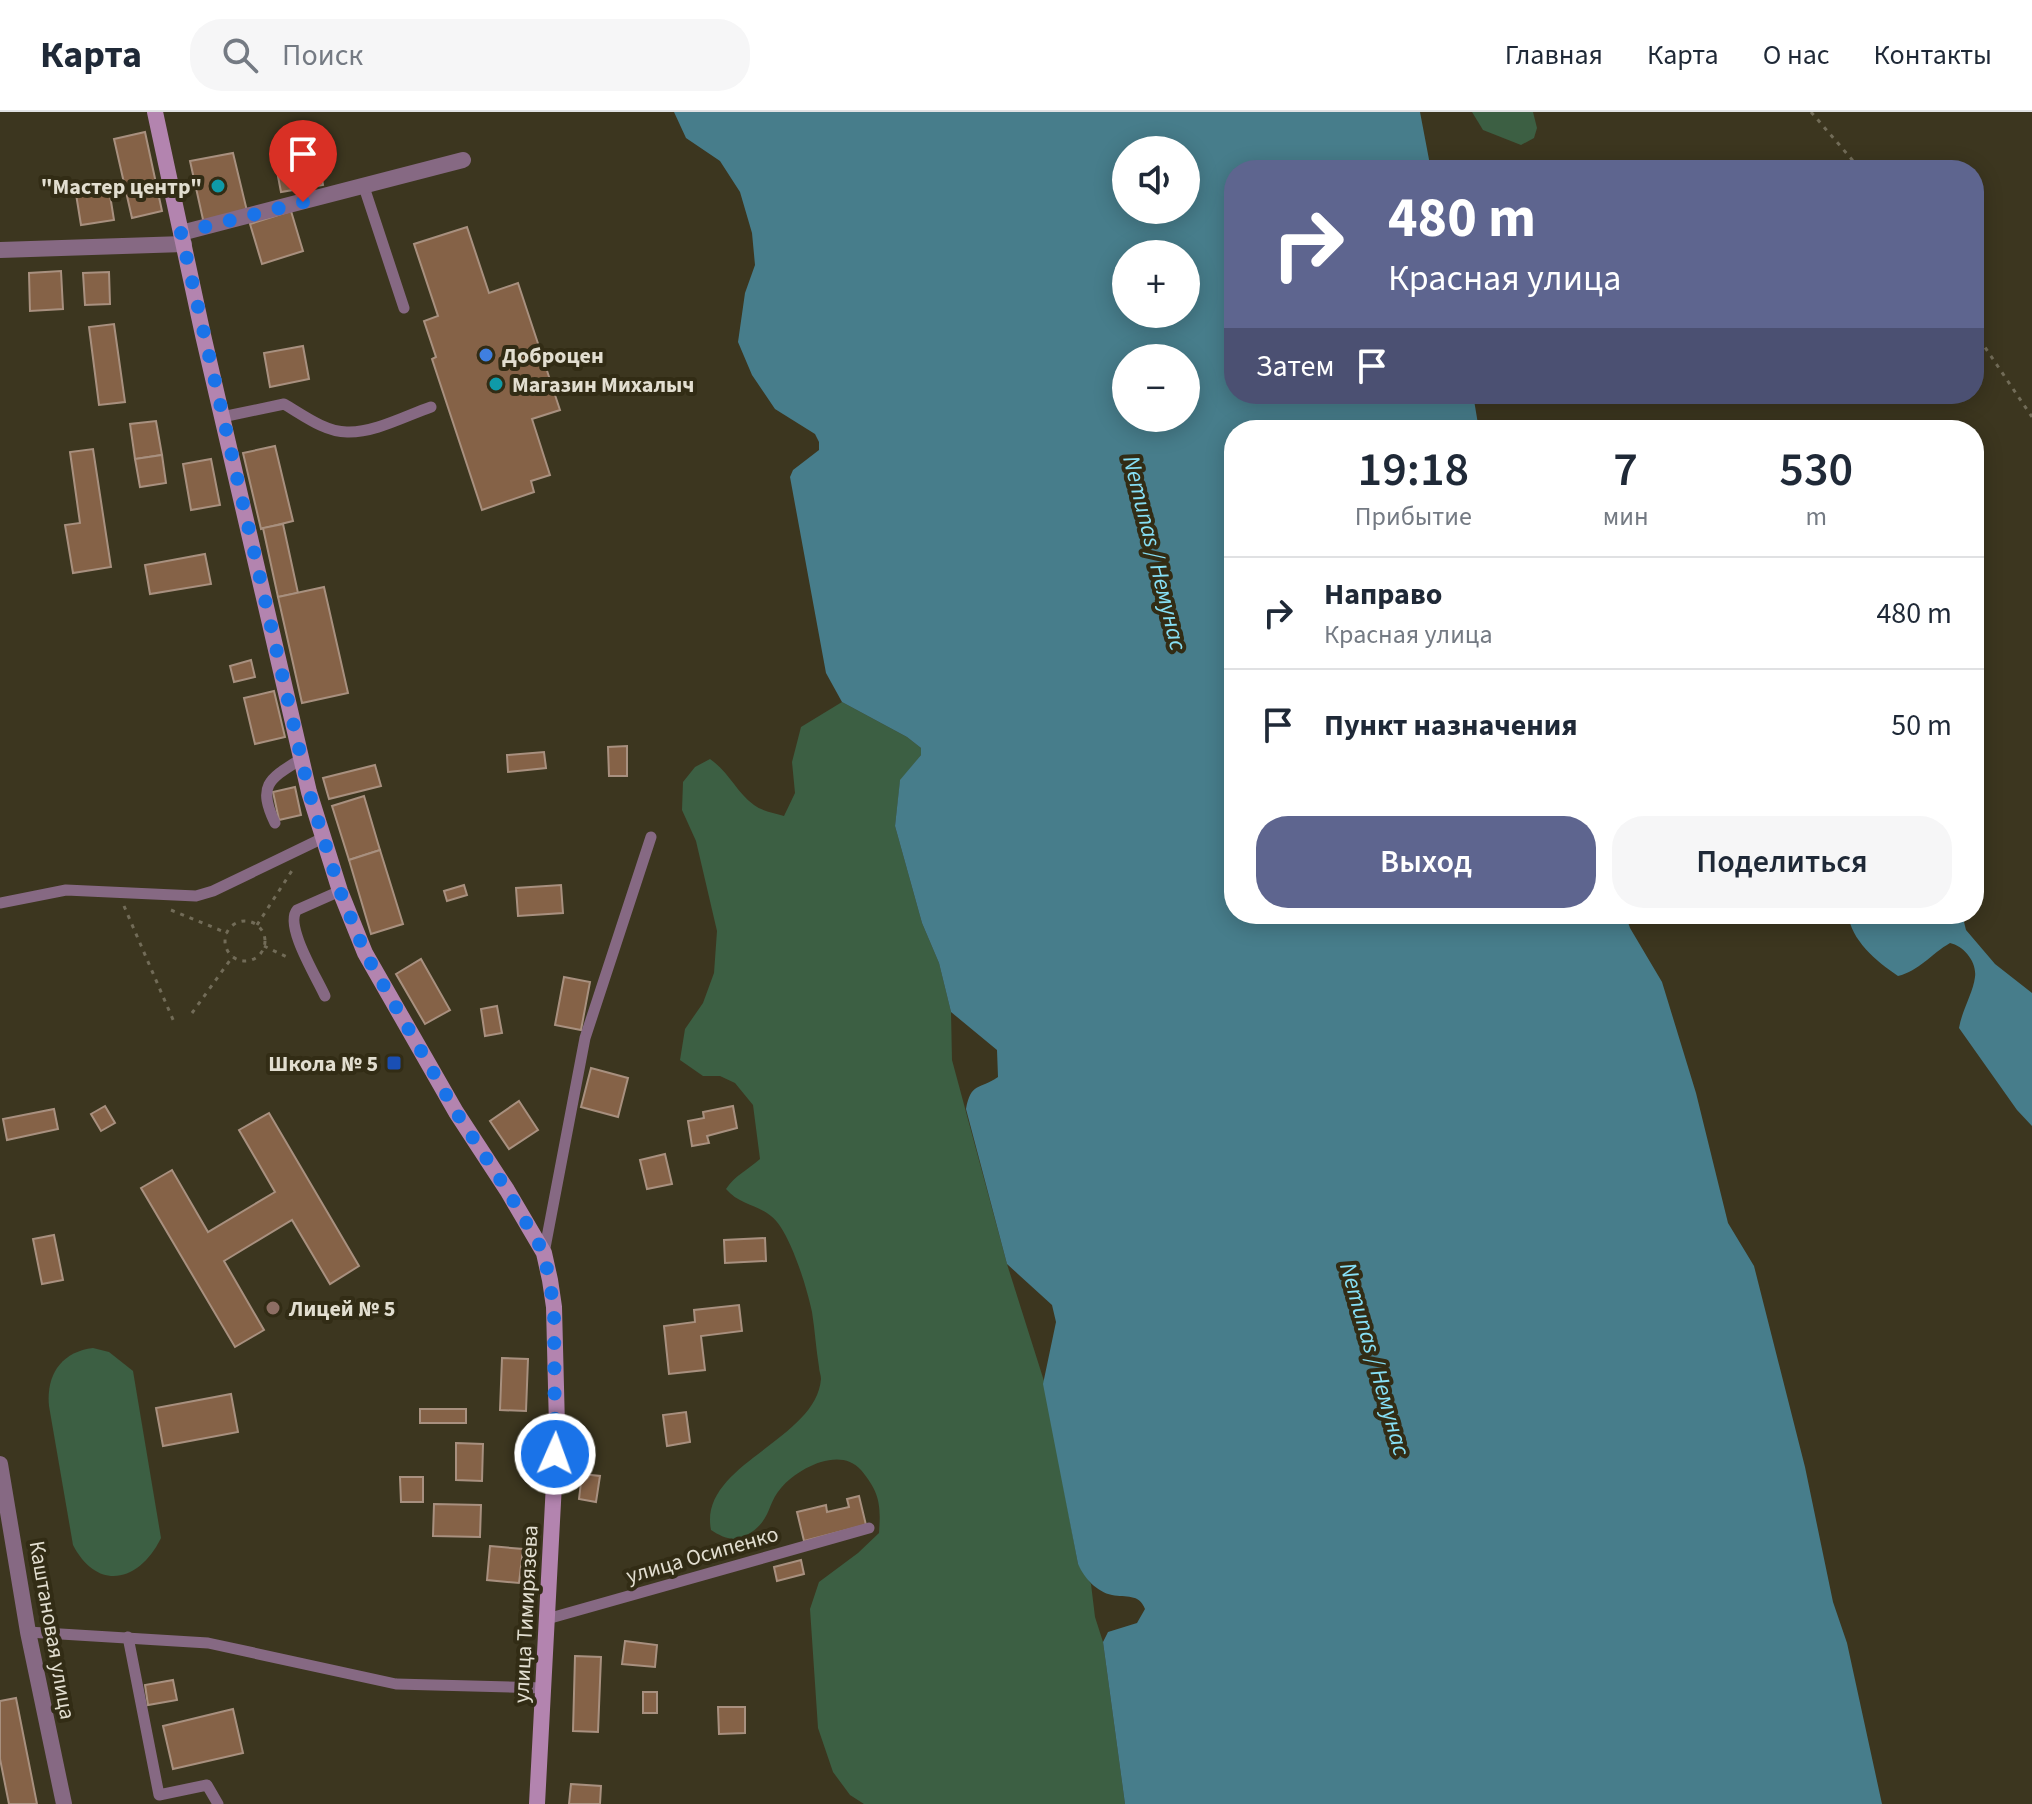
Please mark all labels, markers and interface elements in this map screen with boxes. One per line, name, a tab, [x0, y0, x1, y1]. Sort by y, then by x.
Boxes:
search box	[190, 19, 750, 91]
text: Карта	[40, 28, 142, 82]
icon: search	[218, 33, 262, 77]
text: Поиск	[282, 34, 363, 77]
text: Главная	[1505, 35, 1603, 75]
text: Карта	[1647, 35, 1719, 75]
text: О нас	[1763, 35, 1830, 75]
text: Контакты	[1874, 35, 1992, 75]
pin	[269, 120, 337, 202]
icon: arrive	[281, 132, 325, 176]
map controls	[1112, 136, 1200, 432]
button: sound	[1112, 136, 1200, 224]
place label: "Мастер центр"	[41, 171, 202, 203]
marker: "Мастер центр"	[209, 177, 227, 195]
text: 480 m	[1388, 179, 1536, 258]
icon: right	[1256, 192, 1360, 296]
button: +	[1112, 240, 1200, 328]
text: Красная улица	[1388, 253, 1621, 304]
place label: Доброцен	[502, 340, 604, 372]
button: −	[1112, 344, 1200, 432]
icon: arrive	[1350, 344, 1394, 388]
text: Затем	[1256, 345, 1334, 388]
marker: Доброцен	[477, 346, 495, 364]
place label: Магазин Михалыч	[512, 369, 694, 401]
marker: Магазин Михалыч	[487, 375, 505, 393]
text: 19:18	[1358, 436, 1469, 504]
text: 7	[1613, 436, 1638, 504]
text: 530	[1779, 436, 1853, 504]
water label: Nemunas / Немунас	[1113, 452, 1196, 655]
text: Прибытие	[1355, 498, 1472, 535]
text: мин	[1603, 498, 1649, 535]
text: m	[1805, 498, 1827, 535]
text: Направо	[1324, 573, 1442, 616]
icon: right	[1256, 591, 1300, 635]
text: 480 m	[1876, 592, 1952, 635]
text: Красная улица	[1324, 616, 1493, 653]
icon: arrive	[1256, 703, 1300, 747]
text: Пункт назначения	[1324, 704, 1578, 747]
text: 50 m	[1891, 704, 1952, 747]
button: Выход	[1256, 816, 1596, 908]
button: Поделиться	[1612, 816, 1952, 908]
place label: Школа № 5	[268, 1048, 378, 1080]
marker: Школа № 5	[385, 1054, 403, 1072]
water label: Nemunas / Немунас	[1330, 1258, 1419, 1460]
place label: Лицей № 5	[288, 1293, 395, 1325]
marker: Лицей № 5	[264, 1299, 282, 1317]
position arrow	[513, 1412, 597, 1496]
street label: улица Осипенко	[622, 1518, 782, 1592]
street label: улица Тимирязева	[505, 1524, 547, 1704]
street label: Каштановая улица	[21, 1538, 83, 1722]

